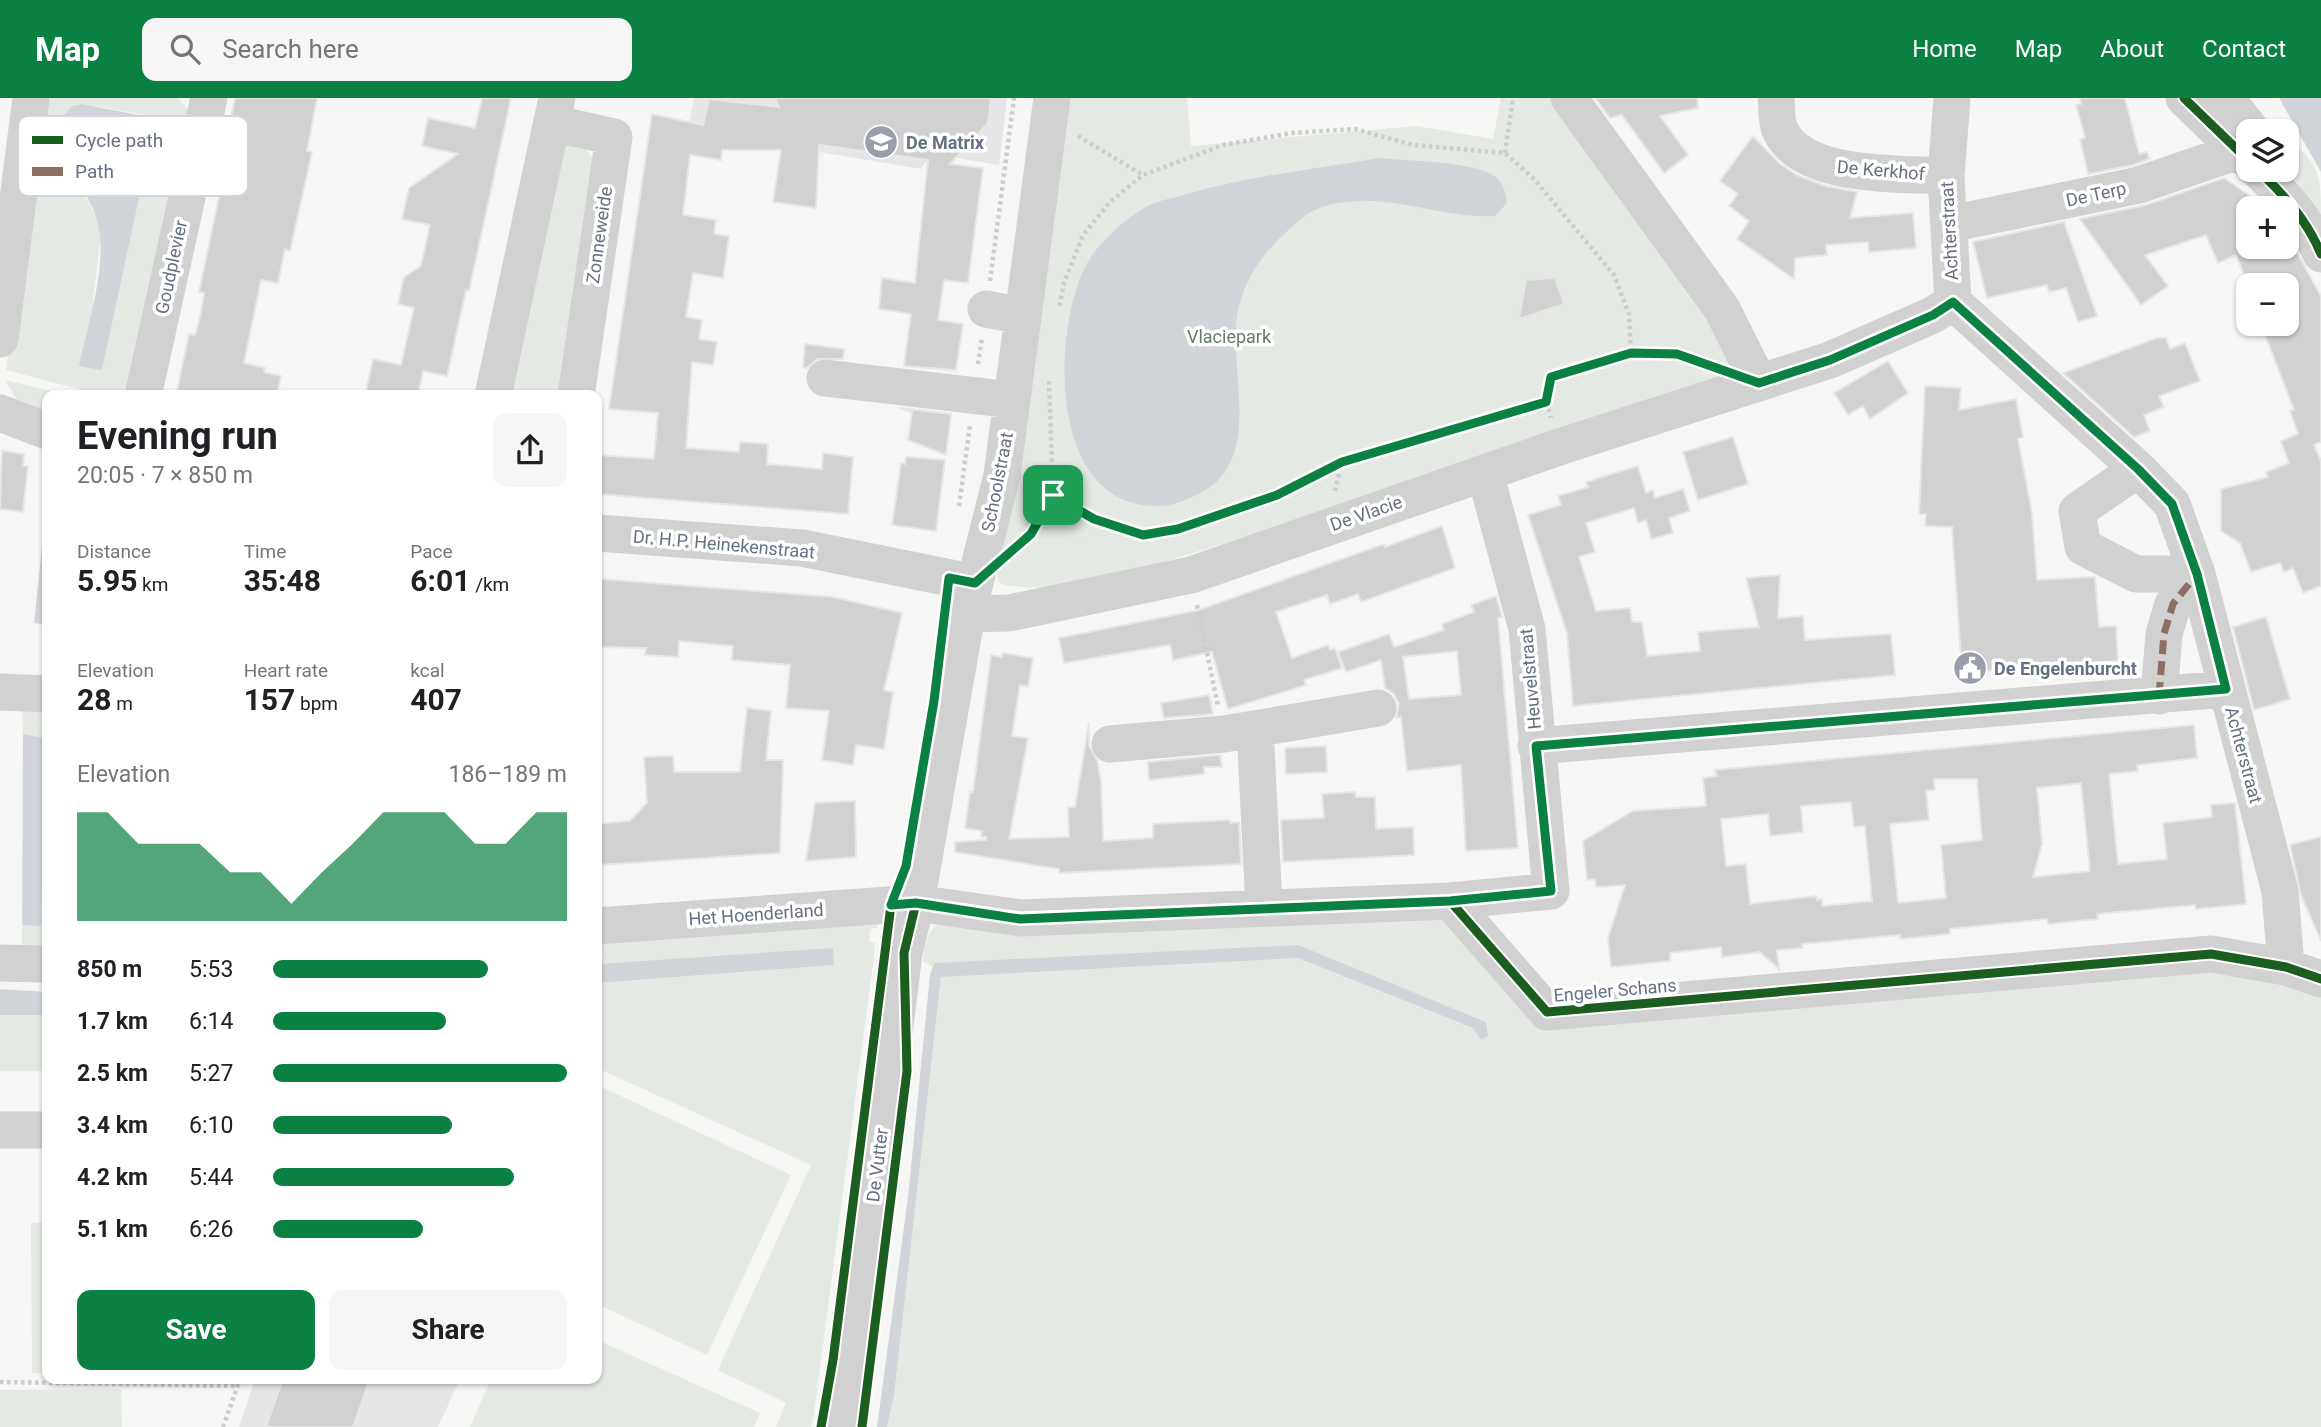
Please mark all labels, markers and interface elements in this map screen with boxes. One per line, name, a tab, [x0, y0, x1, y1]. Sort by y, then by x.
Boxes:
search box	[142, 18, 632, 81]
text: Map	[35, 30, 100, 69]
icon: search	[166, 30, 204, 68]
text: Search here	[222, 34, 359, 64]
text: Home	[1912, 35, 1977, 63]
text: Map	[2015, 35, 2062, 63]
text: About	[2100, 35, 2164, 63]
text: Contact	[2202, 35, 2286, 63]
legend	[18, 116, 248, 196]
map controls	[2236, 119, 2299, 336]
button: layers	[2236, 119, 2299, 182]
school or university icon: De Matrix	[862, 123, 900, 161]
text: Cycle path	[75, 129, 163, 152]
place label: De Matrix	[906, 132, 985, 153]
street label: De Kerkhof	[1836, 156, 1927, 184]
text: Path	[75, 160, 114, 183]
street label: De Terp	[2064, 177, 2128, 211]
street label: Achterstraat	[1936, 181, 1962, 281]
street label: Zonneweide	[582, 185, 616, 285]
button: +	[2236, 196, 2299, 259]
street label: Goudplevier	[151, 218, 191, 316]
button: −	[2236, 273, 2299, 336]
park label: Vlaciepark	[1187, 326, 1272, 347]
button: share	[493, 413, 567, 487]
text: Evening run	[77, 414, 278, 458]
street label: Schoolstraat	[977, 430, 1017, 534]
text: 20:05 · 7 × 850 m	[77, 462, 253, 489]
pin	[1023, 465, 1083, 525]
icon: arrive	[1034, 476, 1072, 514]
street label: De Vlacie	[1327, 491, 1405, 535]
street label: Dr. H.P. Heinekenstraat	[632, 526, 816, 562]
text: Distance	[77, 540, 151, 563]
text: Time	[244, 540, 286, 563]
text: Pace	[410, 540, 453, 563]
text: 5.95	[77, 563, 137, 598]
text: 35:48	[244, 563, 321, 598]
text: 6:01	[410, 563, 470, 598]
text: km	[137, 573, 168, 596]
text: /km	[470, 573, 509, 596]
street label: Heuvelstraat	[1515, 628, 1545, 730]
public building icon: De Engelenburcht	[1951, 649, 1989, 687]
place label: De Engelenburcht	[1994, 658, 2137, 679]
text: Elevation	[77, 659, 154, 682]
text: Heart rate	[244, 659, 328, 682]
text: kcal	[410, 659, 445, 682]
text: 28	[77, 682, 111, 717]
text: 157	[244, 682, 295, 717]
text: 407	[410, 682, 462, 717]
text: m	[111, 692, 133, 715]
text: bpm	[295, 692, 338, 715]
street label: Achterstraat	[2221, 704, 2267, 806]
text: Elevation	[77, 761, 170, 788]
text: 186–189 m	[448, 761, 567, 788]
street label: Het Hoenderland	[688, 899, 824, 929]
text: 850 m	[77, 956, 142, 983]
text: 5:53	[189, 956, 233, 983]
street label: Engeler Schans	[1553, 974, 1677, 1006]
text: 1.7 km	[77, 1008, 148, 1035]
text: 6:14	[189, 1008, 233, 1035]
text: 2.5 km	[77, 1060, 148, 1087]
text: 5:27	[189, 1060, 233, 1087]
text: 3.4 km	[77, 1112, 148, 1139]
text: 6:10	[189, 1112, 233, 1139]
street label: De Vutter	[862, 1127, 892, 1203]
text: 4.2 km	[77, 1164, 148, 1191]
text: 5:44	[189, 1164, 233, 1191]
text: 5.1 km	[77, 1216, 148, 1243]
text: 6:26	[189, 1216, 233, 1243]
button: Save	[77, 1290, 315, 1370]
button: Share	[329, 1290, 567, 1370]

